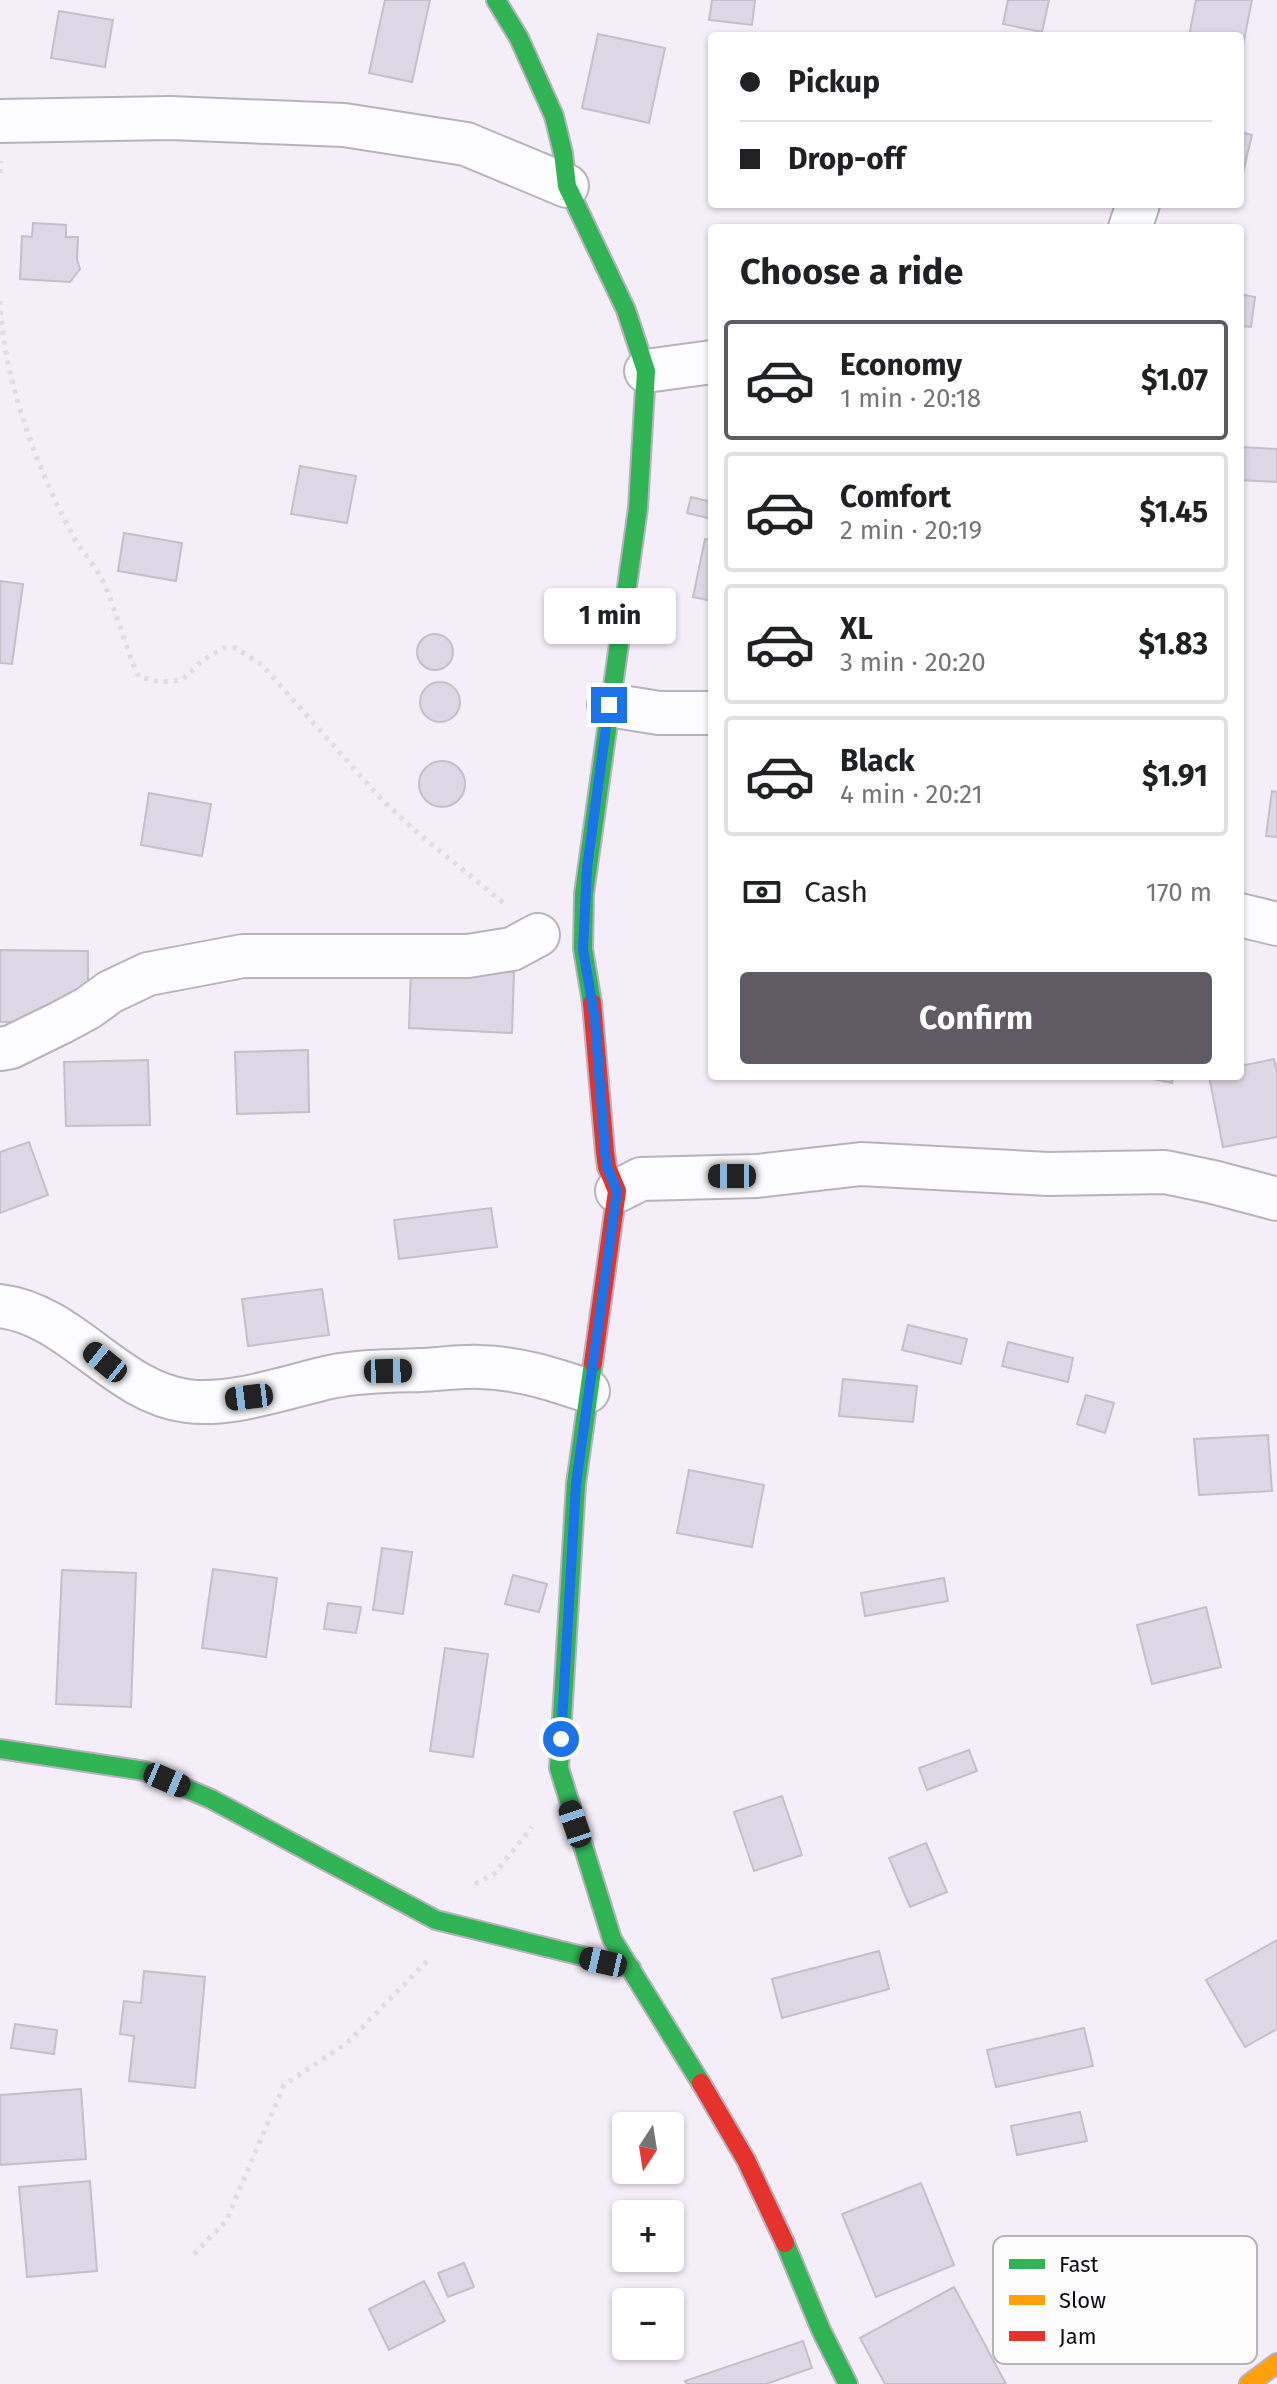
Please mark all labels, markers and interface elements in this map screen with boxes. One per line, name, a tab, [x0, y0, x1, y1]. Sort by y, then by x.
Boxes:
text: Pickup	[788, 64, 880, 100]
text: Drop-off	[788, 141, 905, 177]
text: Choose a ride	[740, 250, 963, 294]
icon: car	[744, 344, 816, 416]
text: Economy	[840, 347, 962, 383]
text: $1.07	[1141, 362, 1208, 398]
text: 1 min · 20:18	[840, 383, 981, 414]
icon: car	[744, 476, 816, 548]
text: Comfort	[840, 479, 951, 515]
text: $1.45	[1139, 494, 1208, 530]
text: 2 min · 20:19	[840, 515, 982, 546]
callout: 1 min	[543, 589, 675, 645]
text: 1 min	[579, 600, 641, 631]
icon: car	[744, 608, 816, 680]
text: XL	[840, 611, 873, 647]
text: $1.83	[1138, 626, 1208, 662]
text: 3 min · 20:20	[840, 647, 986, 678]
route end	[591, 687, 627, 723]
icon: car	[744, 740, 816, 812]
text: Black	[840, 743, 915, 779]
text: $1.91	[1142, 758, 1208, 794]
text: 4 min · 20:21	[840, 779, 983, 810]
icon: cash	[740, 870, 784, 914]
text: Cash	[804, 874, 868, 910]
text: 170 m	[1146, 877, 1212, 908]
button: Confirm	[740, 972, 1212, 1064]
car	[708, 1164, 756, 1188]
car	[79, 1338, 131, 1386]
car	[364, 1359, 412, 1383]
car	[224, 1382, 274, 1412]
route start	[543, 1721, 579, 1757]
car	[140, 1760, 194, 1800]
car	[556, 1797, 594, 1851]
car	[577, 1945, 629, 1979]
north arrow	[612, 2112, 684, 2184]
map controls	[612, 2112, 684, 2360]
button: +	[612, 2200, 684, 2272]
legend	[993, 2236, 1257, 2364]
text: Fast	[1059, 2251, 1099, 2278]
text: Slow	[1059, 2287, 1106, 2314]
button: −	[612, 2288, 684, 2360]
text: Jam	[1059, 2323, 1097, 2350]

